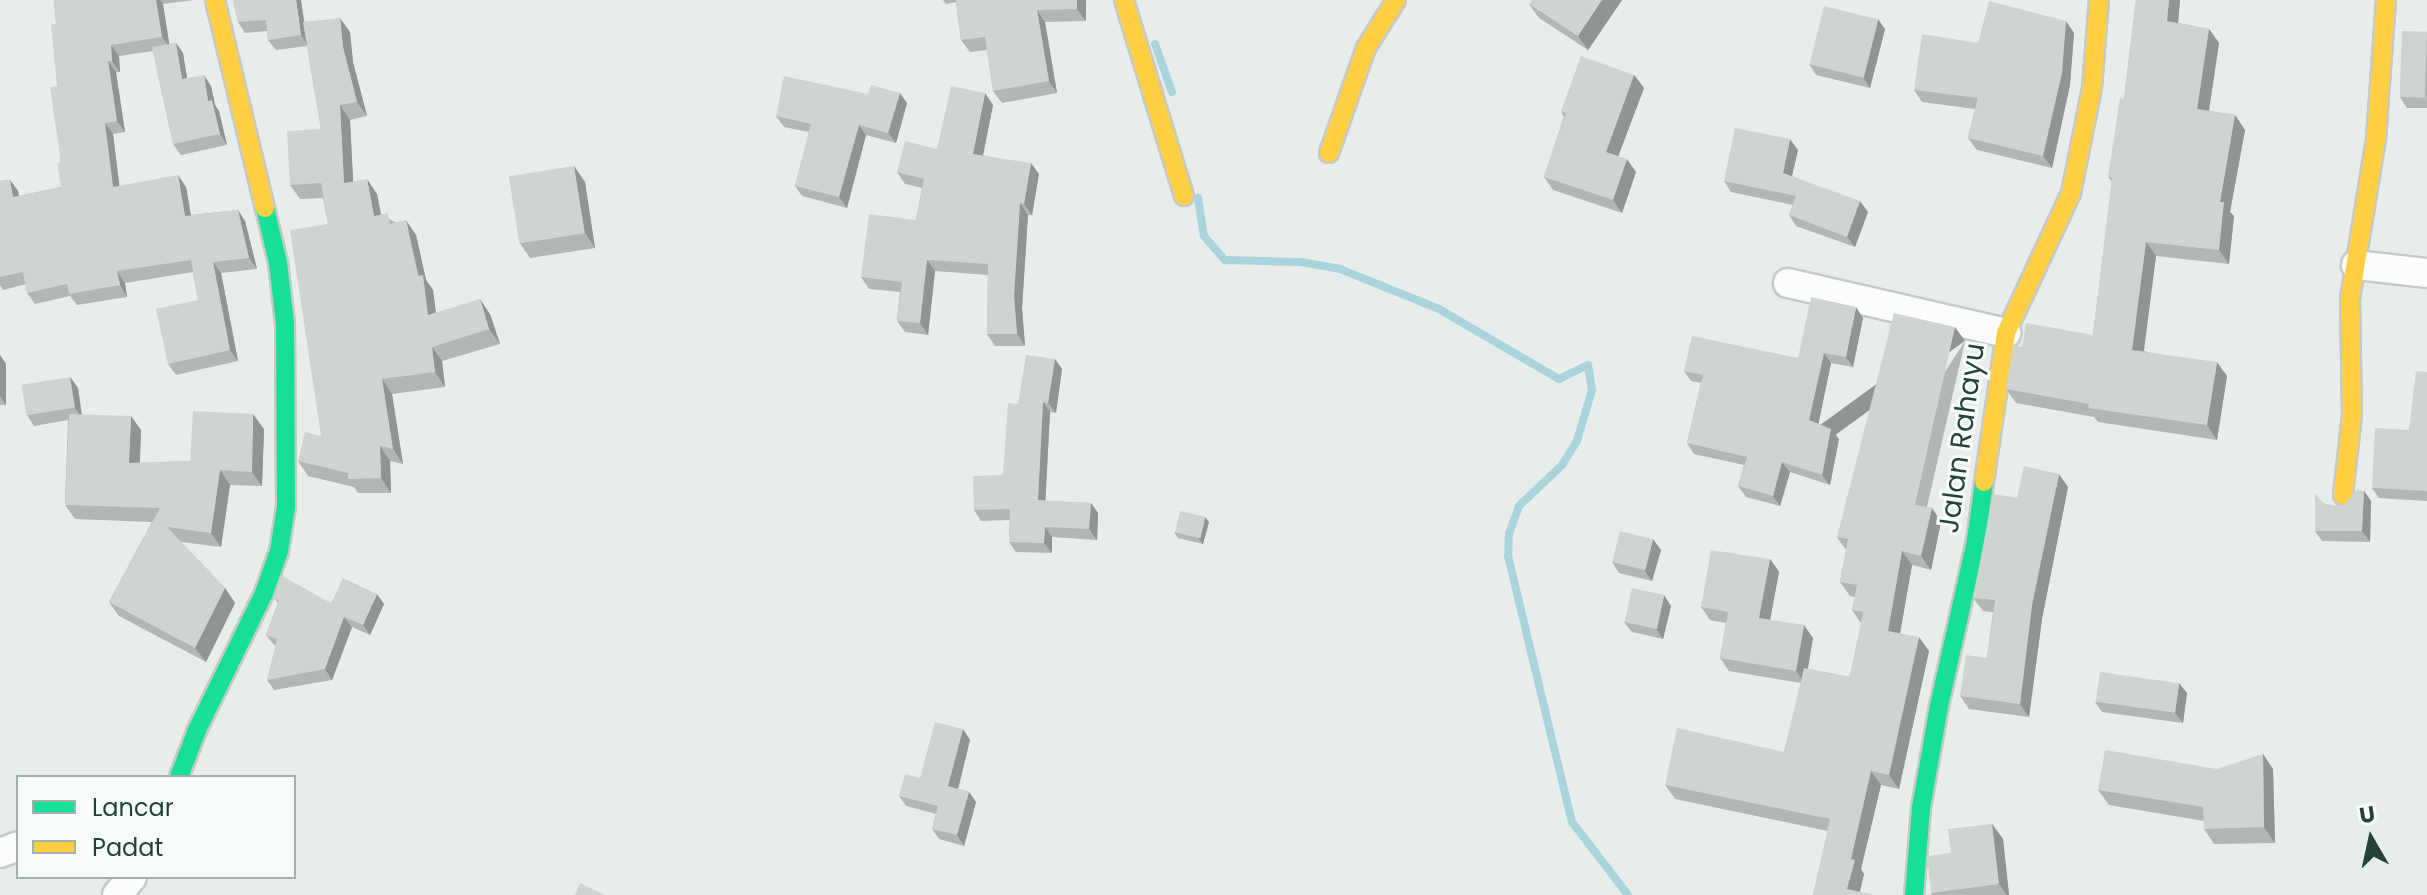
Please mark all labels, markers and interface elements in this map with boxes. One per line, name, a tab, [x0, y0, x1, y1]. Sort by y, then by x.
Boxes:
street label: Jalan Rahayu	[1932, 341, 1992, 535]
legend	[16, 775, 296, 879]
text: Lancar	[92, 791, 174, 824]
text: U	[2357, 798, 2377, 831]
north arrow	[2331, 799, 2411, 879]
text: Padat	[92, 831, 163, 864]

